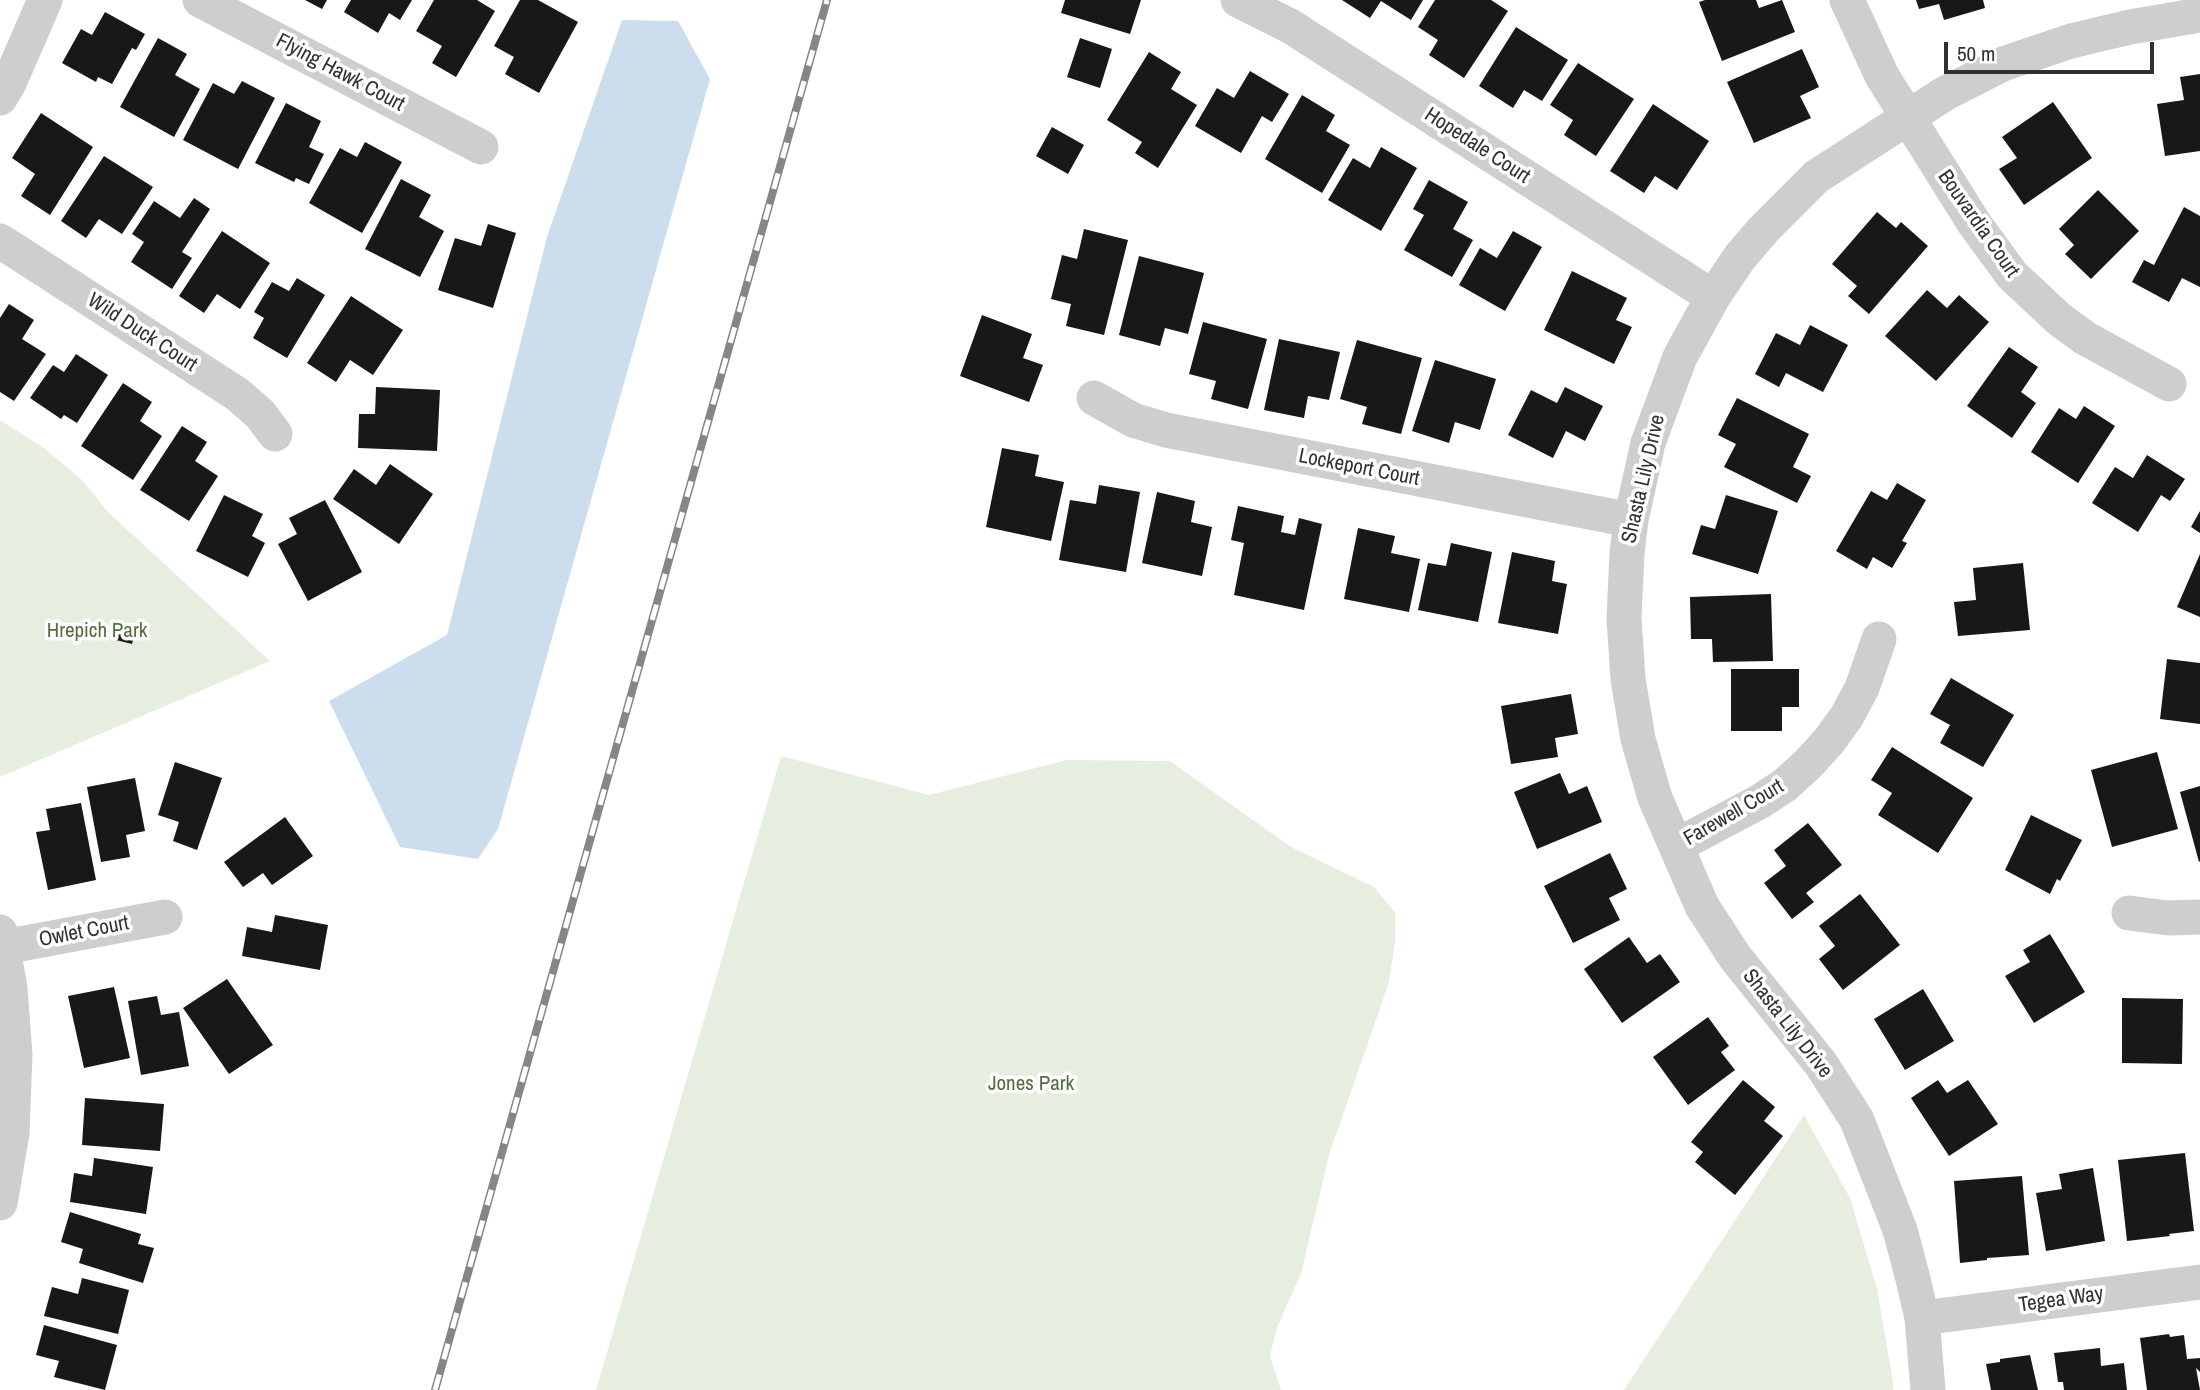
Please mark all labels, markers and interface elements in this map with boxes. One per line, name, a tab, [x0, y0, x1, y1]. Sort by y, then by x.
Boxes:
scale bar	[1948, 28, 2158, 72]
street label: Flying Hawk Court	[272, 29, 408, 117]
text: 50 m	[1957, 39, 1995, 68]
street label: Hopedale Court	[1420, 103, 1534, 189]
street label: Bouvardia Court	[1932, 165, 2024, 283]
street label: Wild Duck Court	[83, 288, 201, 378]
street label: Shasta Lily Drive	[1617, 412, 1671, 546]
street label: Lockeport Court	[1296, 444, 1422, 492]
park label: Hrepich Park	[47, 618, 147, 644]
street label: Farewell Court	[1680, 774, 1788, 852]
street label: Owlet Court	[37, 911, 131, 953]
street label: Shasta Lily Drive	[1737, 965, 1837, 1083]
park label: Jones Park	[988, 1071, 1074, 1097]
street label: Tegea Way	[2017, 1282, 2105, 1318]

